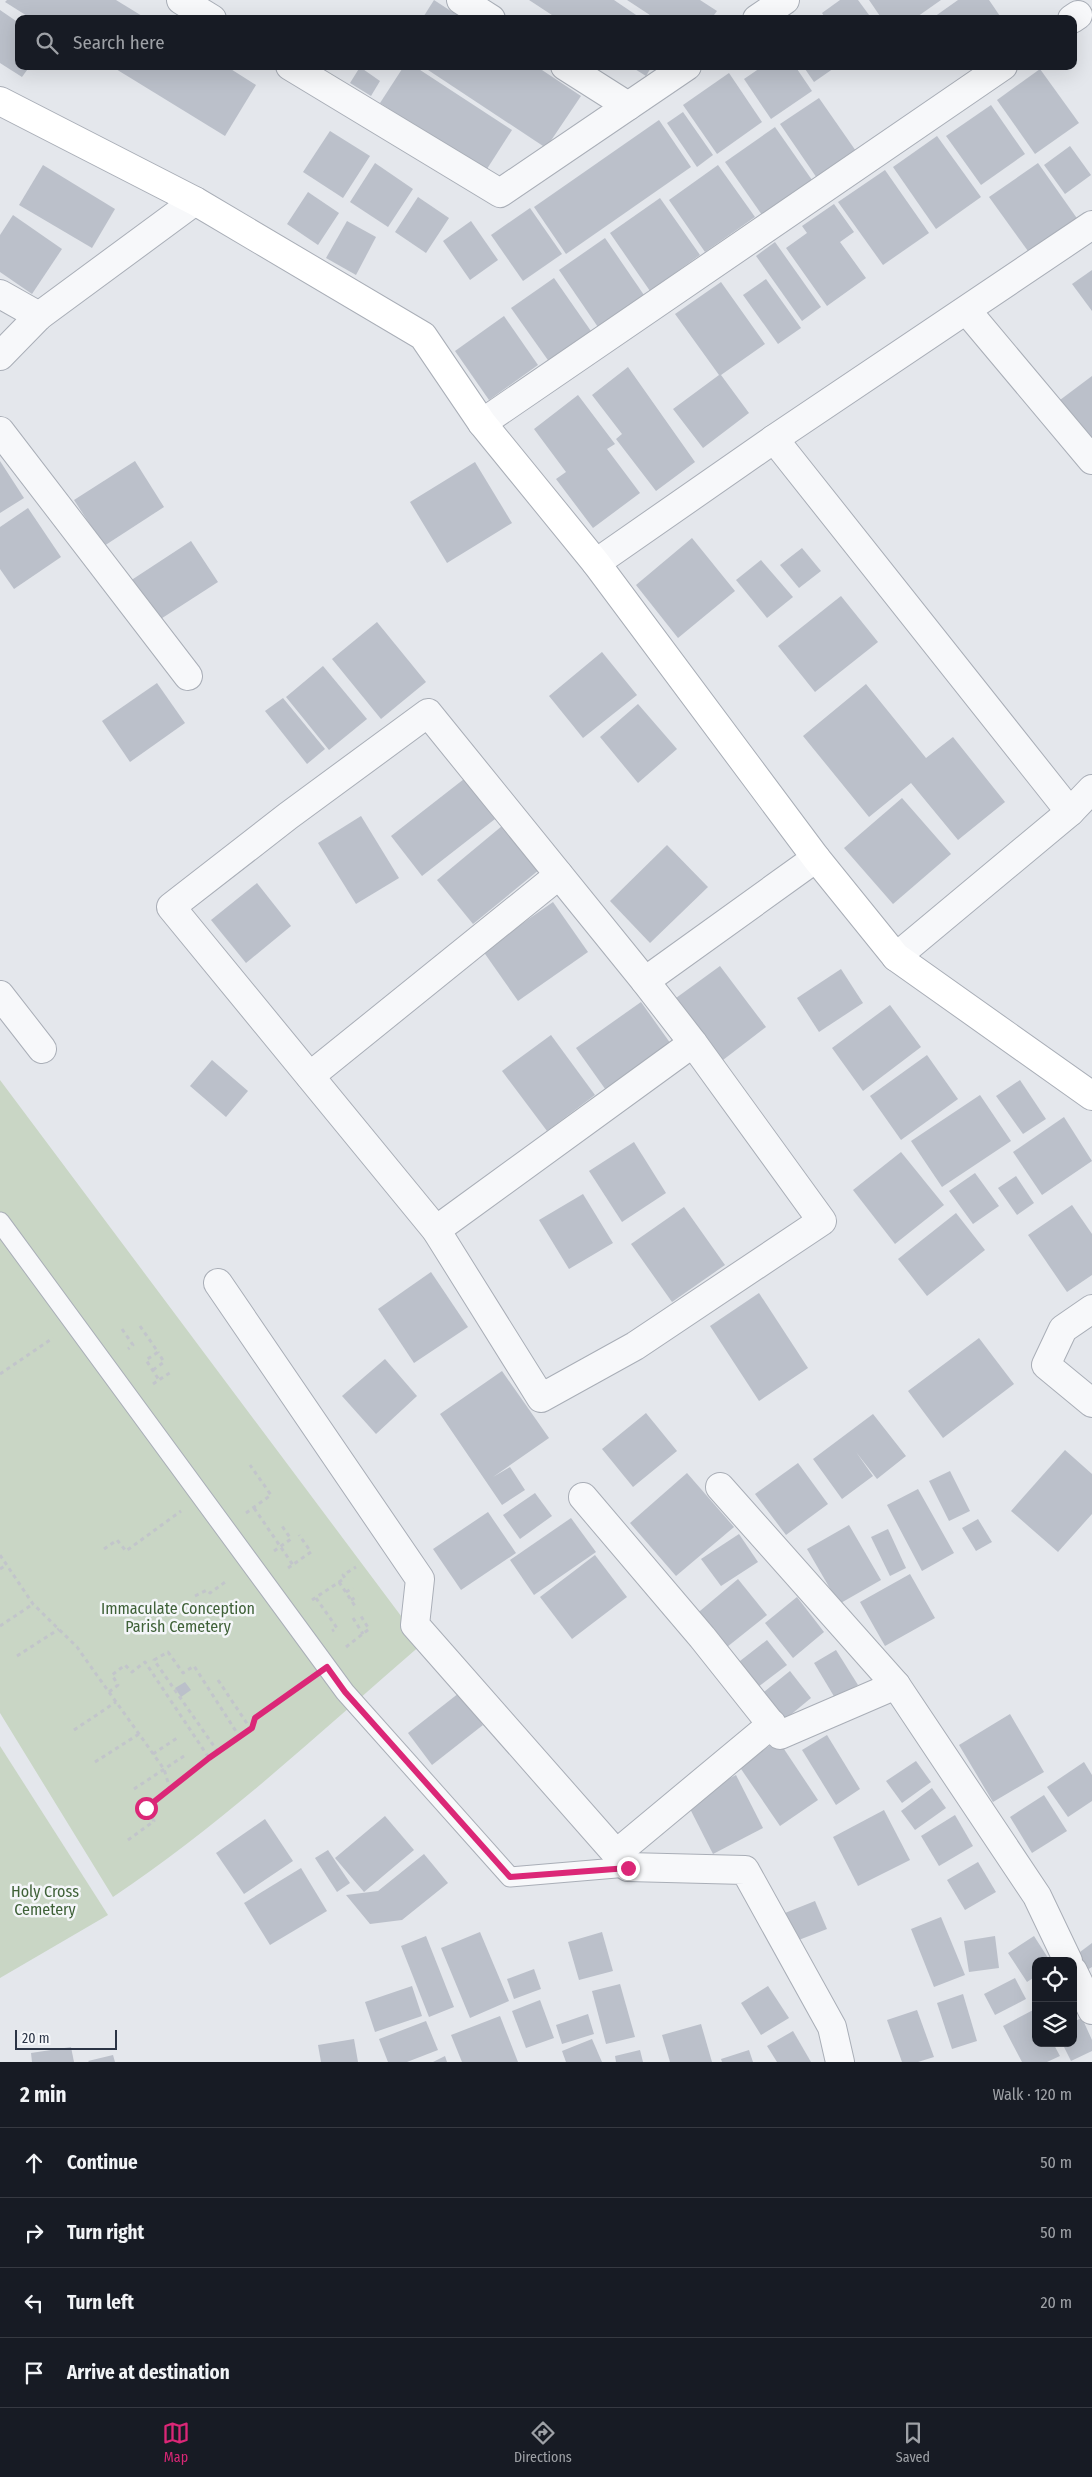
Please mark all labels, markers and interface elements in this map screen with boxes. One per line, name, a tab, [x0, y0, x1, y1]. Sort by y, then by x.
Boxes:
search box	[15, 15, 1077, 70]
icon: search	[33, 29, 61, 57]
text: Search here	[73, 31, 165, 54]
park label: Immaculate Conception Parish Cemetery	[101, 1599, 255, 1636]
route start	[135, 1797, 158, 1820]
route end	[617, 1857, 640, 1880]
park label: Holy Cross Cemetery	[11, 1882, 79, 1919]
map controls	[1032, 1957, 1077, 2047]
button: locate	[1032, 1957, 1077, 2002]
button: layers	[1032, 2002, 1077, 2047]
scale bar	[15, 2027, 118, 2050]
text: 20 m	[22, 2030, 50, 2047]
text: 2 min	[20, 2082, 67, 2108]
text: Walk · 120 m	[993, 2085, 1072, 2104]
icon: ahead	[20, 2149, 48, 2177]
text: Continue	[67, 2151, 138, 2174]
text: 50 m	[1040, 2153, 1072, 2172]
icon: right	[20, 2219, 48, 2247]
text: Turn right	[67, 2221, 144, 2244]
text: 50 m	[1040, 2223, 1072, 2242]
icon: left	[20, 2289, 48, 2317]
text: Turn left	[67, 2291, 134, 2314]
text: 20 m	[1041, 2293, 1072, 2312]
icon: arrive	[20, 2359, 48, 2387]
text: Arrive at destination	[67, 2361, 230, 2384]
tab: Map	[162, 2419, 190, 2466]
tab: Directions	[514, 2419, 572, 2466]
tab: Saved	[896, 2419, 930, 2466]

